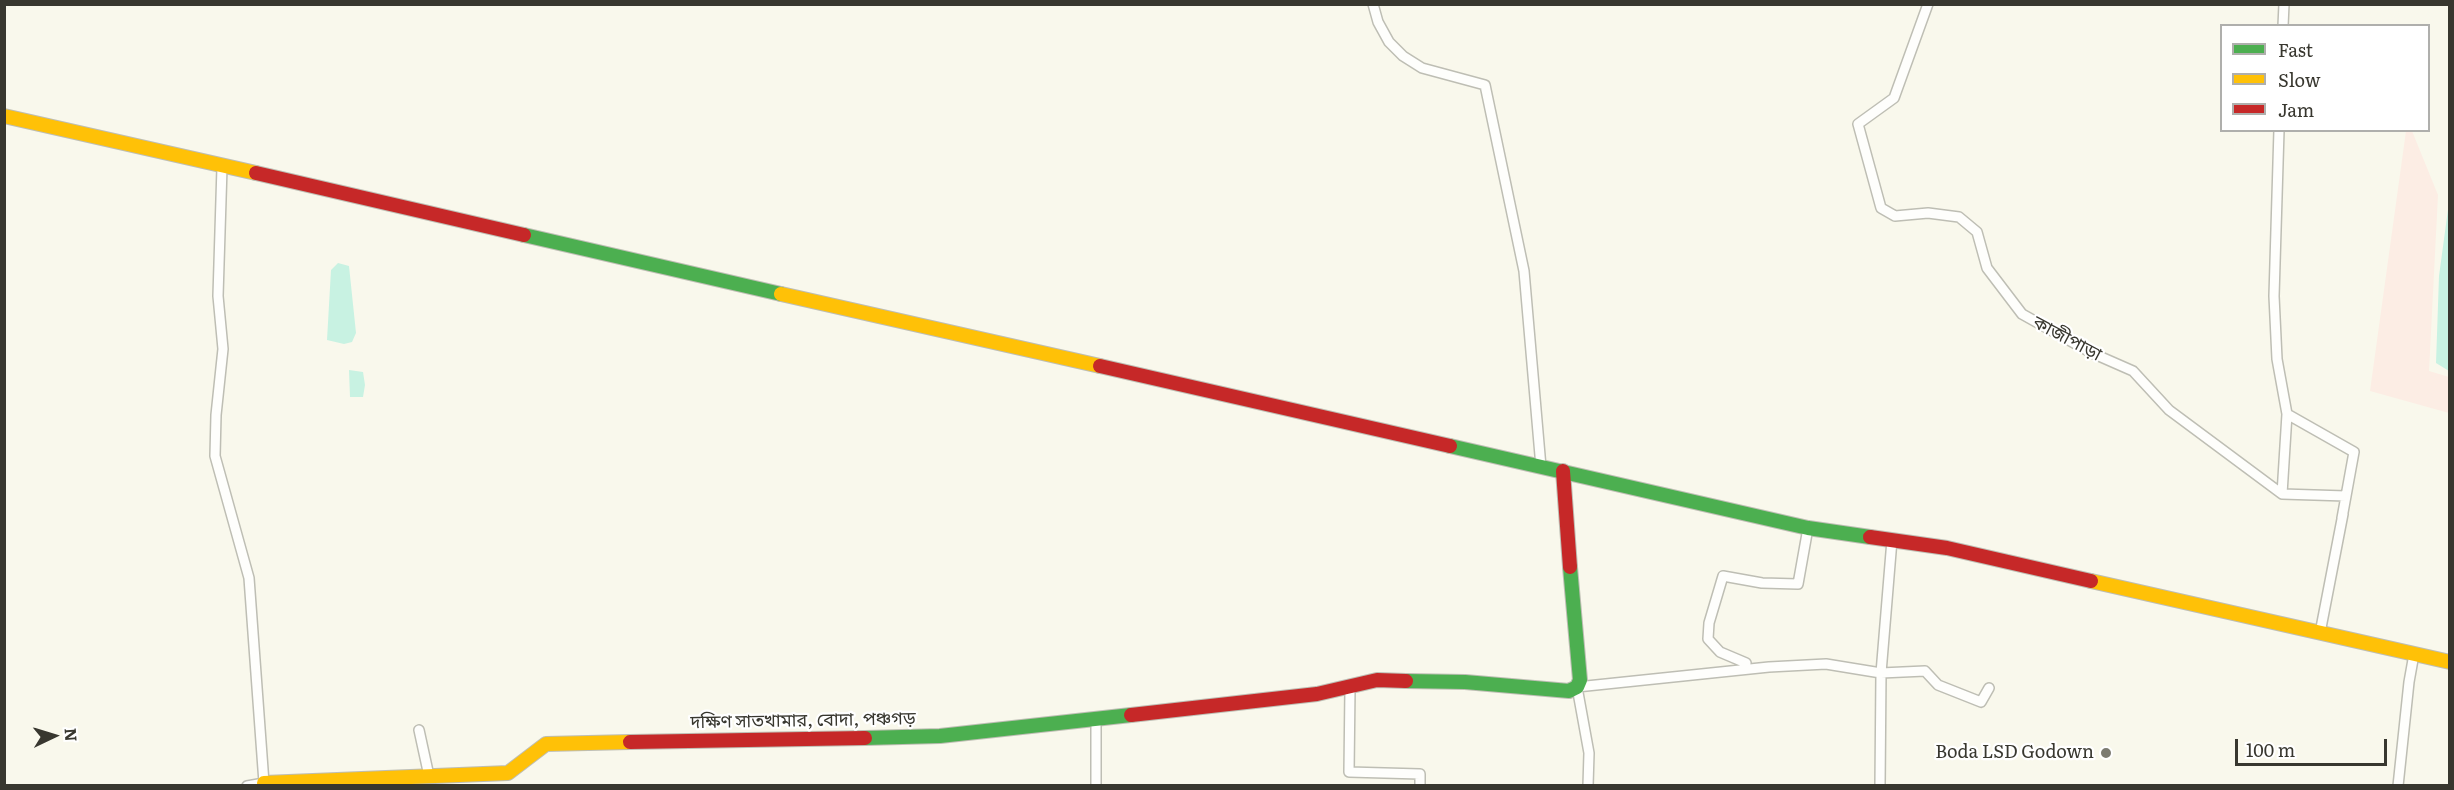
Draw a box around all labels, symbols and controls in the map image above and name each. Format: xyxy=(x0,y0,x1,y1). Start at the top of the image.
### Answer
legend xyxy=(2220,24,2430,132)
text: Fast xyxy=(2278,36,2313,63)
text: Slow xyxy=(2278,66,2320,93)
text: Jam xyxy=(2278,96,2314,123)
street label: কাজীপাড়া xyxy=(2029,312,2105,366)
north arrow xyxy=(24,706,84,766)
street label: দক্ষিণ সাতখামার, বোদা, পঞ্চগড় xyxy=(690,708,916,734)
text: N xyxy=(60,727,84,742)
scale bar xyxy=(2238,727,2390,765)
text: 100 m xyxy=(2246,736,2295,763)
place label: Boda LSD Godown xyxy=(1935,742,2094,764)
marker: Boda LSD Godown xyxy=(2099,746,2113,760)

